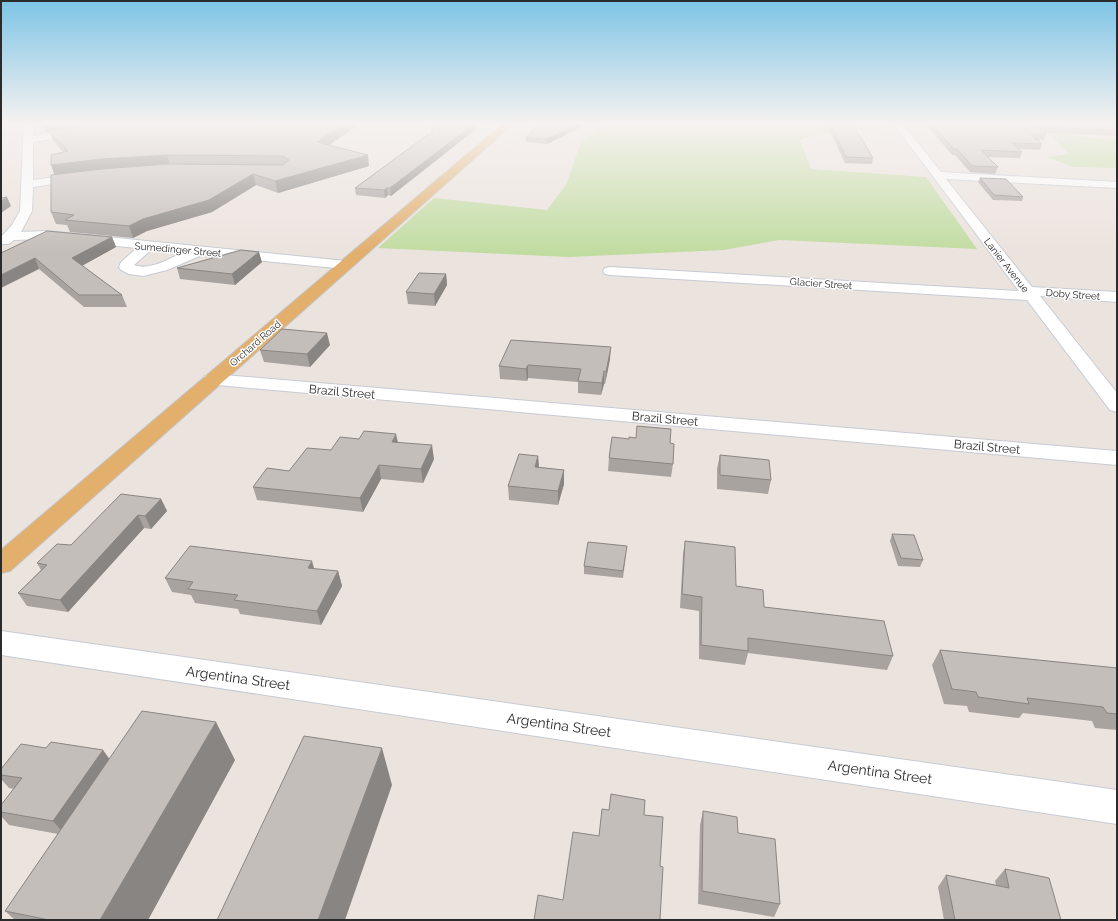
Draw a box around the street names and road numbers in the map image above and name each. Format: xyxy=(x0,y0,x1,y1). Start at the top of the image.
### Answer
street label: Lanier Avenue xyxy=(982,236,1031,295)
street label: Sumedinger Street xyxy=(134,240,222,259)
street label: Glacier Street xyxy=(789,276,853,291)
street label: Doby Street xyxy=(1045,287,1101,302)
street label: Orchard Road xyxy=(228,318,283,368)
street label: Brazil Street xyxy=(308,382,376,402)
street label: Brazil Street xyxy=(631,409,699,429)
street label: Brazil Street xyxy=(953,437,1021,457)
street label: Argentina Street xyxy=(185,663,291,693)
street label: Argentina Street xyxy=(506,710,612,740)
street label: Argentina Street xyxy=(827,757,933,787)

